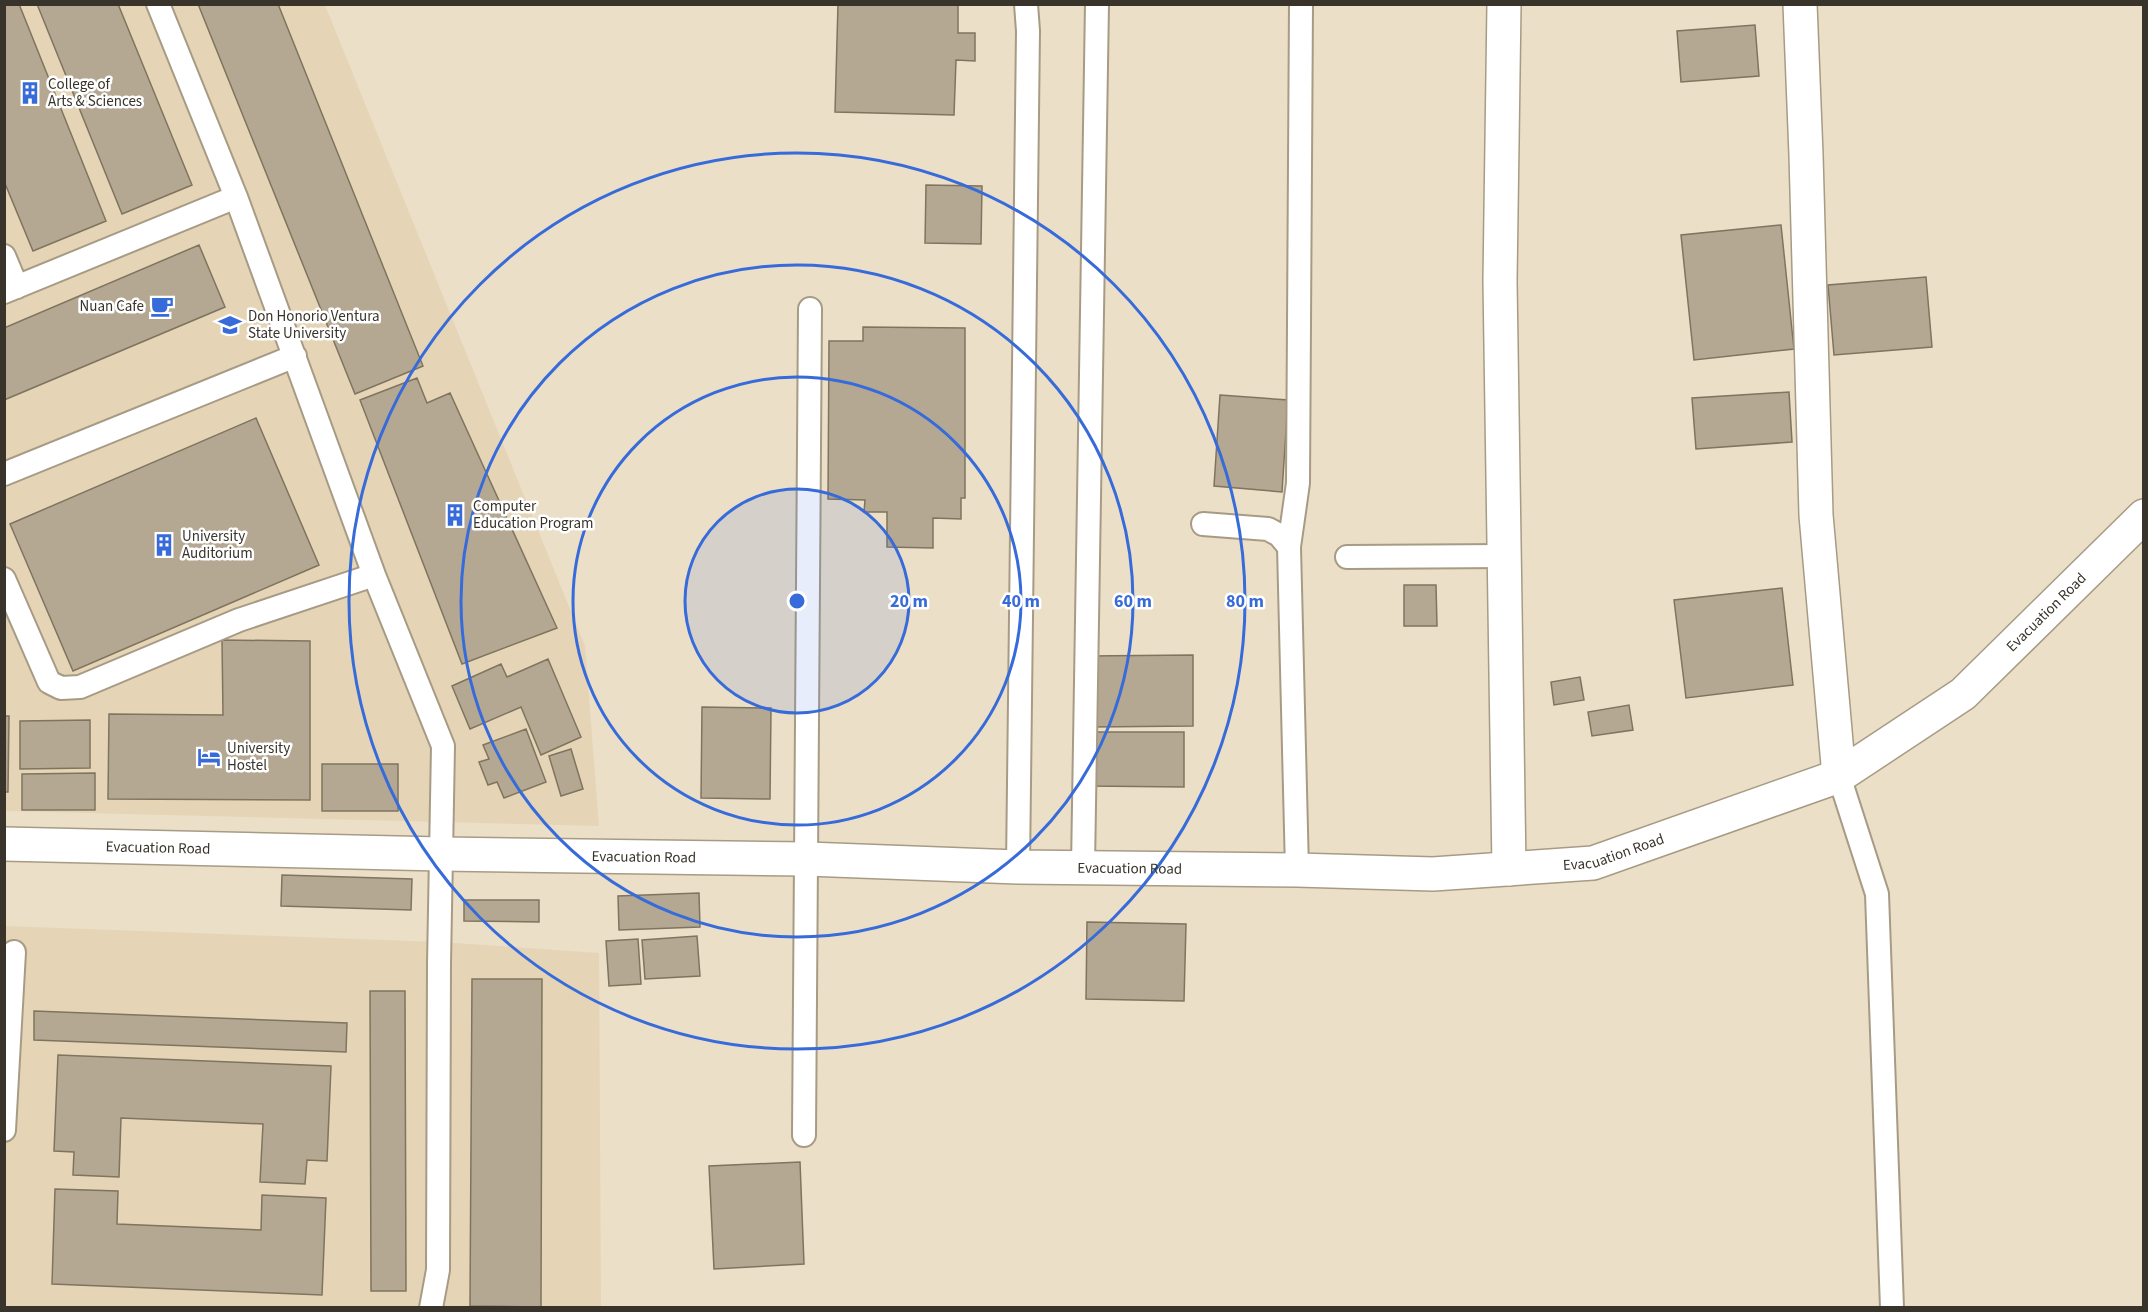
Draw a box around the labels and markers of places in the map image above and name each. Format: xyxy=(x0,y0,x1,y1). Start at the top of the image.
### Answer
place label: College of Arts & Sciences xyxy=(48,74,142,112)
building icon: College of Arts & Sciences xyxy=(17,80,43,106)
cafe icon: Nuan Cafe xyxy=(149,293,175,319)
place label: Nuan Cafe xyxy=(80,296,144,317)
place label: Don Honorio Ventura State University xyxy=(248,306,380,344)
school or university icon: Don Honorio Ventura State University xyxy=(217,312,243,338)
place label: Computer Education Program xyxy=(473,496,593,534)
building icon: Computer Education Program xyxy=(442,502,468,528)
place label: University Auditorium xyxy=(182,526,253,564)
building icon: University Auditorium xyxy=(151,532,177,558)
centre of rings xyxy=(787,591,807,611)
place label: University Hostel xyxy=(227,738,290,776)
hotel icon: University Hostel xyxy=(196,744,222,770)

